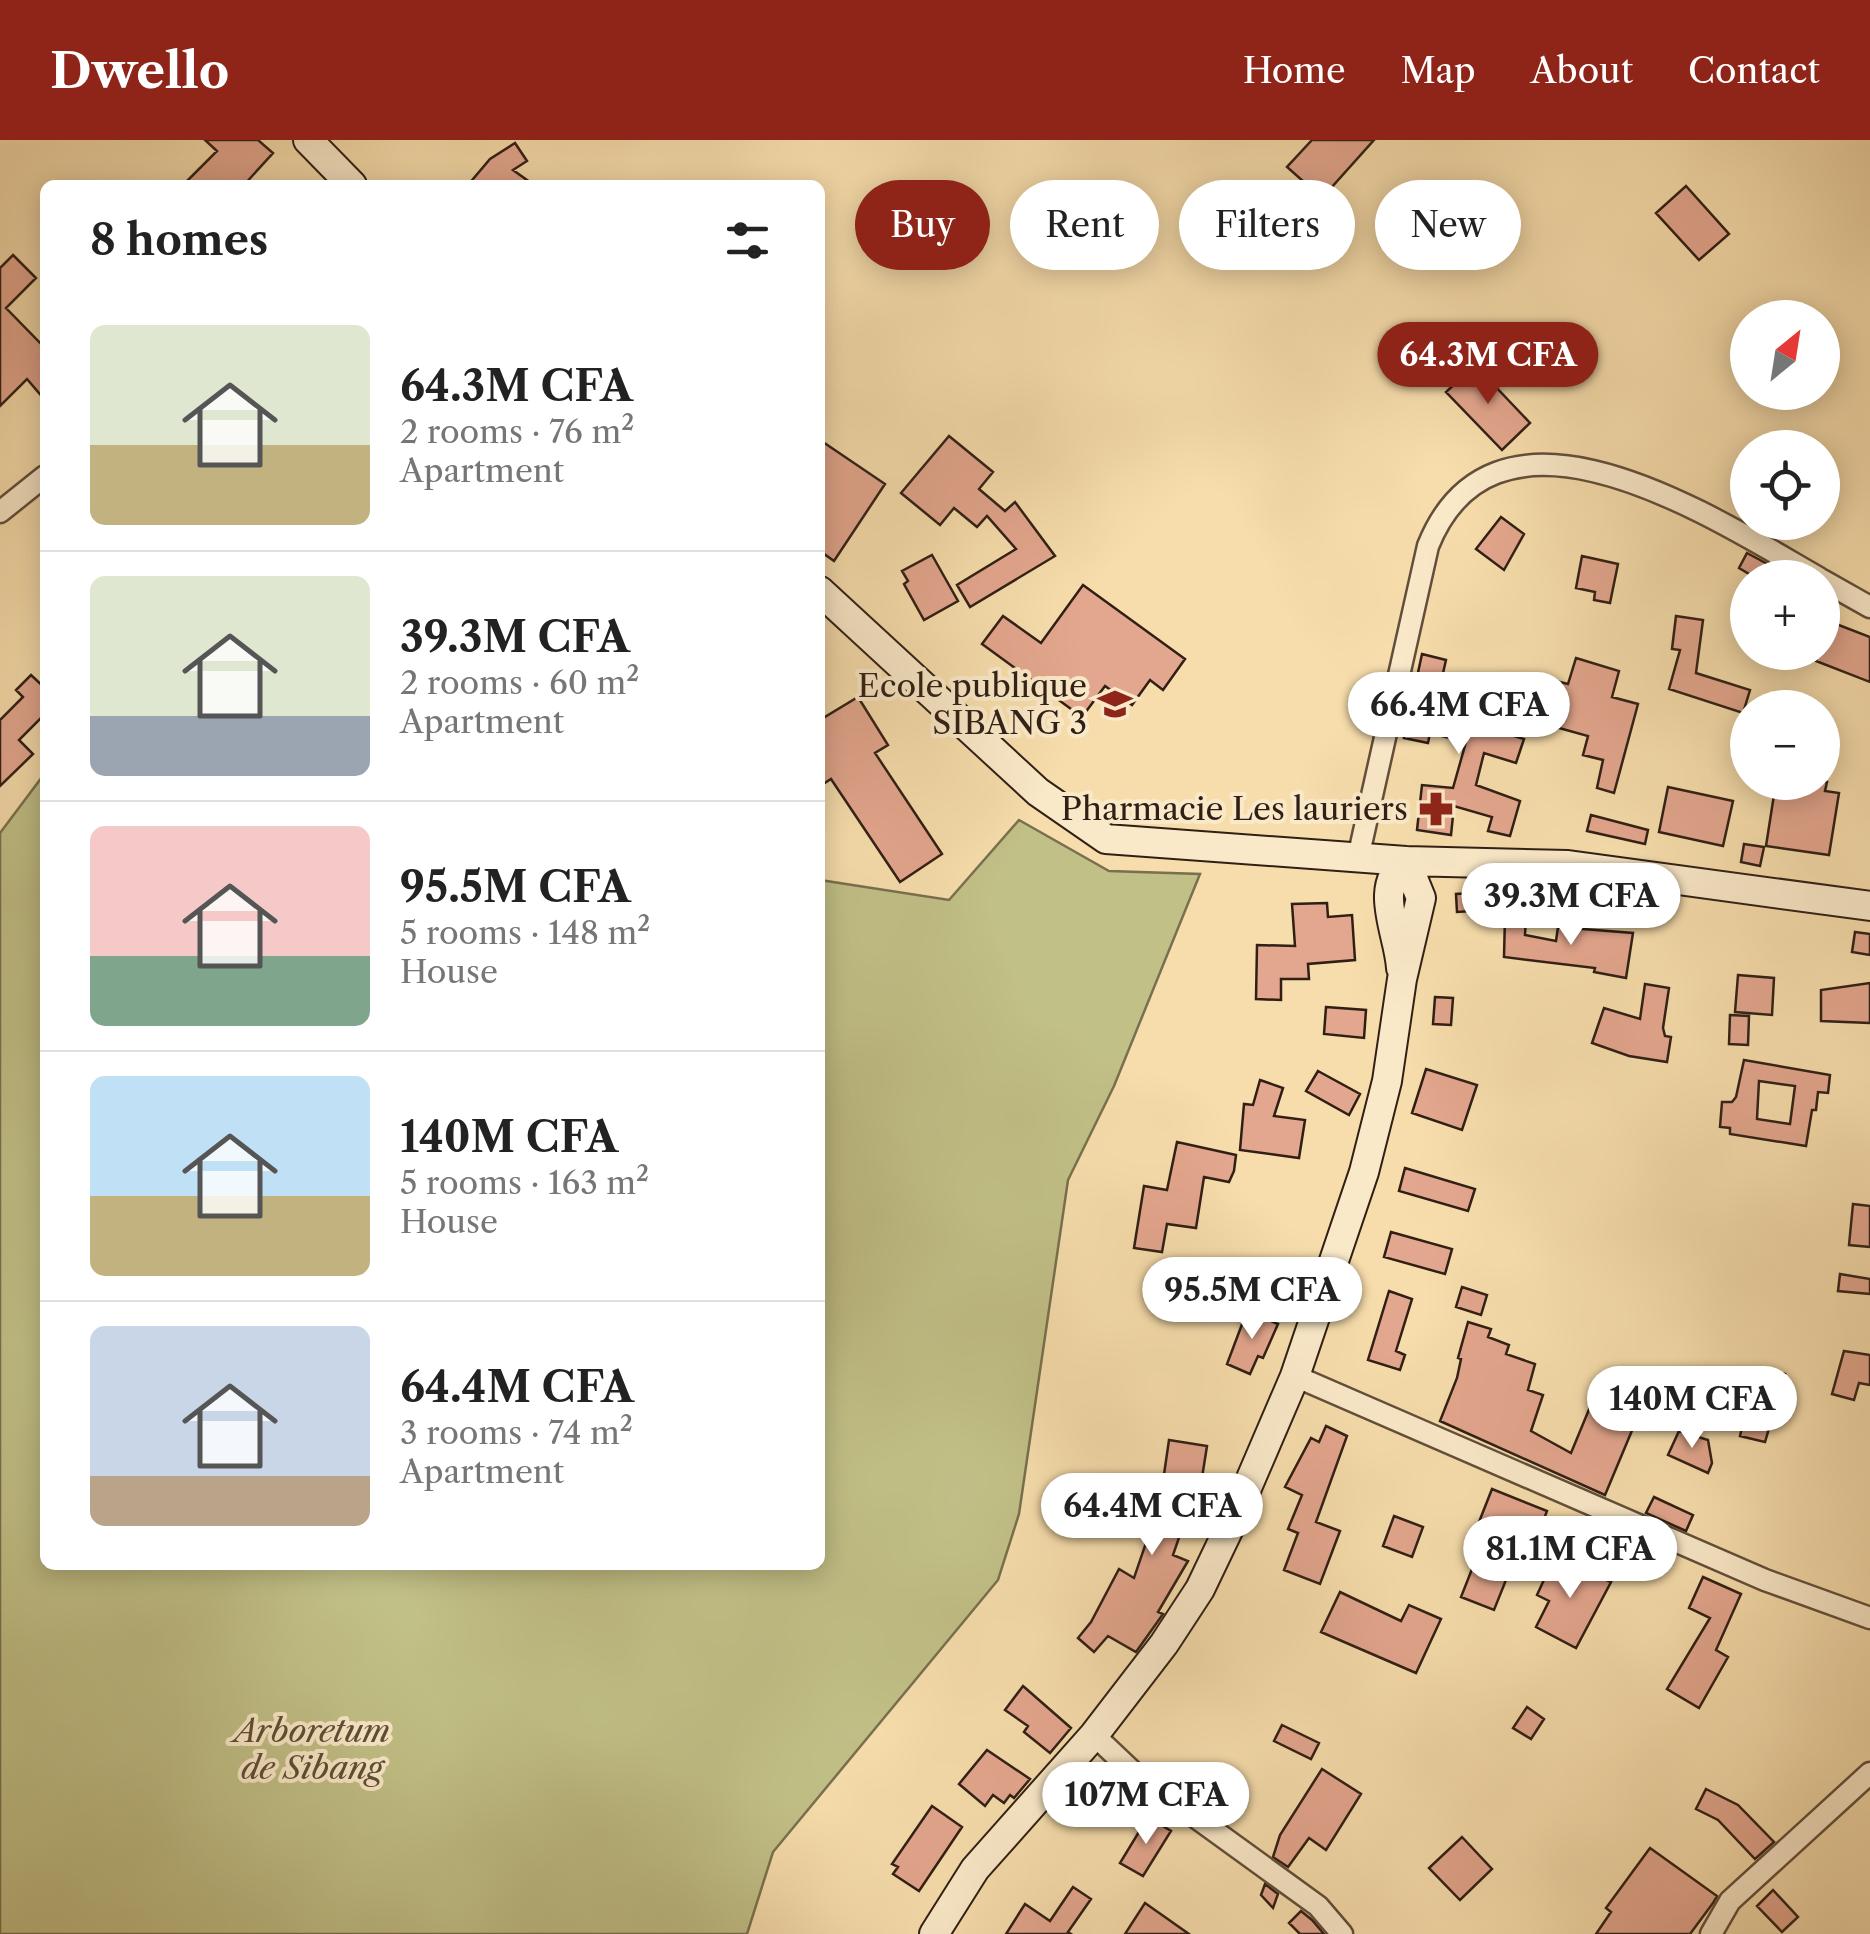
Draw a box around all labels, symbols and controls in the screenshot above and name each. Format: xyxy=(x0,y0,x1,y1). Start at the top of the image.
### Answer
text: Dwello xyxy=(50,41,229,100)
text: Home xyxy=(1243,49,1345,92)
text: Map xyxy=(1400,49,1476,92)
text: About xyxy=(1531,49,1633,92)
text: Contact xyxy=(1688,49,1820,92)
chip: Buy xyxy=(855,180,990,270)
chip: Rent xyxy=(1010,180,1159,270)
chip: Filters xyxy=(1179,180,1355,270)
chip: New xyxy=(1375,180,1521,270)
icon: filters xyxy=(720,213,775,268)
text: 8 homes xyxy=(90,214,268,266)
north arrow xyxy=(1730,300,1840,410)
map controls xyxy=(1730,300,1840,800)
pin: 64.3M CFA xyxy=(1374,322,1602,407)
text: 64.3M CFA xyxy=(1399,335,1577,374)
text: 64.3M CFA xyxy=(400,360,633,412)
icon: home xyxy=(170,365,290,485)
text: 2 rooms · 76 m² xyxy=(400,412,634,451)
button: locate xyxy=(1730,430,1840,540)
text: Apartment xyxy=(400,451,564,490)
button: + xyxy=(1730,560,1840,670)
text: 39.3M CFA xyxy=(400,611,630,663)
icon: home xyxy=(170,616,290,736)
text: 2 rooms · 60 m² xyxy=(400,663,639,702)
place label: Ecole publique SIBANG 3 xyxy=(858,666,1087,742)
pin: 66.4M CFA xyxy=(1345,672,1573,757)
school or university icon: Ecole publique SIBANG 3 xyxy=(1096,685,1134,723)
text: 66.4M CFA xyxy=(1370,685,1548,724)
button: − xyxy=(1730,690,1840,800)
text: Apartment xyxy=(400,702,564,741)
place label: Pharmacie Les lauriers xyxy=(1061,789,1408,828)
pharmacy icon: Pharmacie Les lauriers xyxy=(1417,790,1455,828)
text: 95.5M CFA xyxy=(400,861,630,913)
pin: 39.3M CFA xyxy=(1457,863,1685,948)
icon: home xyxy=(170,866,290,986)
text: 39.3M CFA xyxy=(1483,876,1659,915)
text: 5 rooms · 148 m² xyxy=(400,913,650,952)
text: House xyxy=(400,952,498,991)
text: 140M CFA xyxy=(400,1111,618,1163)
icon: home xyxy=(170,1116,290,1236)
text: 5 rooms · 163 m² xyxy=(400,1163,649,1202)
text: House xyxy=(400,1202,498,1241)
pin: 95.5M CFA xyxy=(1138,1257,1366,1342)
text: 95.5M CFA xyxy=(1164,1270,1340,1309)
text: 64.4M CFA xyxy=(400,1361,634,1413)
icon: home xyxy=(170,1366,290,1486)
pin: 140M CFA xyxy=(1589,1366,1795,1451)
text: 140M CFA xyxy=(1609,1379,1775,1418)
text: 3 rooms · 74 m² xyxy=(400,1413,633,1452)
text: Apartment xyxy=(400,1452,564,1491)
pin: 64.4M CFA xyxy=(1038,1473,1266,1558)
text: 64.4M CFA xyxy=(1063,1486,1241,1525)
pin: 81.1M CFA xyxy=(1456,1516,1684,1601)
text: 81.1M CFA xyxy=(1485,1529,1655,1568)
park label: Arboretum de Sibang xyxy=(229,1711,390,1787)
pin: 107M CFA xyxy=(1043,1762,1249,1847)
text: 107M CFA xyxy=(1064,1775,1228,1814)

